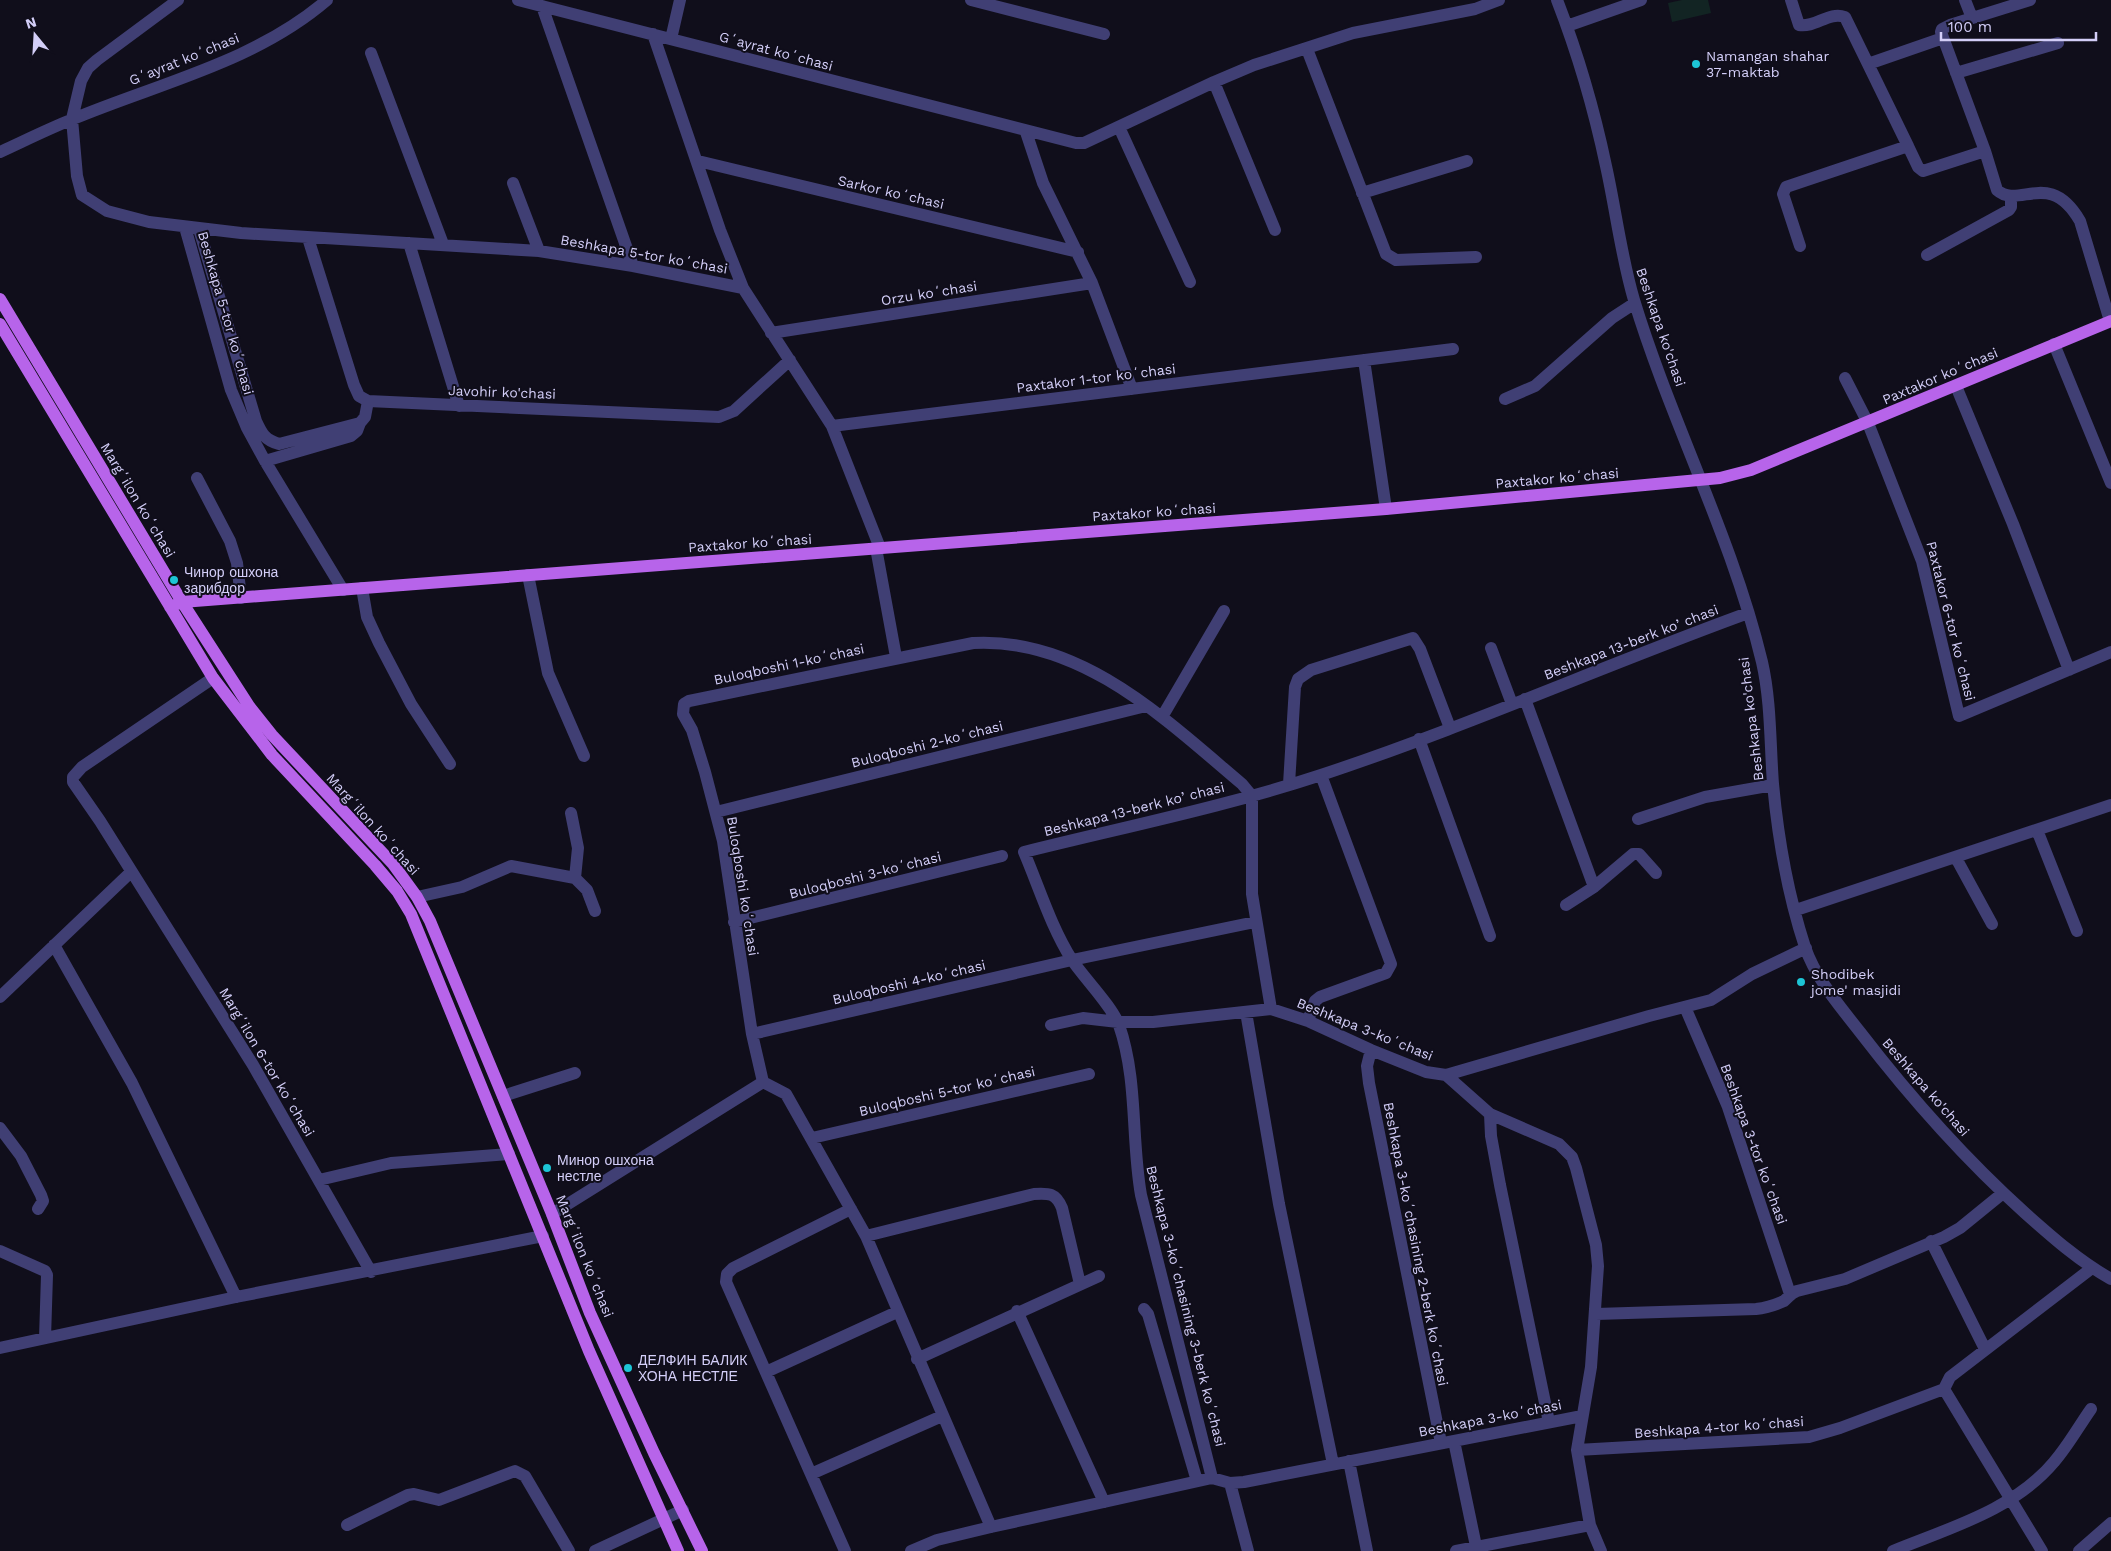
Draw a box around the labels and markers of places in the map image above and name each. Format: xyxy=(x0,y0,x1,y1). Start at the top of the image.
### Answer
place label: Namangan shahar 37-maktab xyxy=(1706,48,1829,80)
marker: Namangan shahar 37-maktab xyxy=(1690,58,1702,70)
place label: Чинор ошхона зарибдор xyxy=(184,564,279,596)
marker: Чинор ошхона зарибдор xyxy=(168,574,180,586)
place label: Shodibek jome' masjidi xyxy=(1809,966,1901,998)
marker: Shodibek jome' masjidi xyxy=(1795,976,1807,988)
place label: Минор ошхона нестле xyxy=(557,1152,654,1184)
marker: Минор ошхона нестле xyxy=(541,1162,553,1174)
place label: ДЕЛФИН БАЛИК ХОНА НЕСТЛЕ xyxy=(638,1352,748,1384)
marker: ДЕЛФИН БАЛИК ХОНА НЕСТЛЕ xyxy=(622,1362,634,1374)

